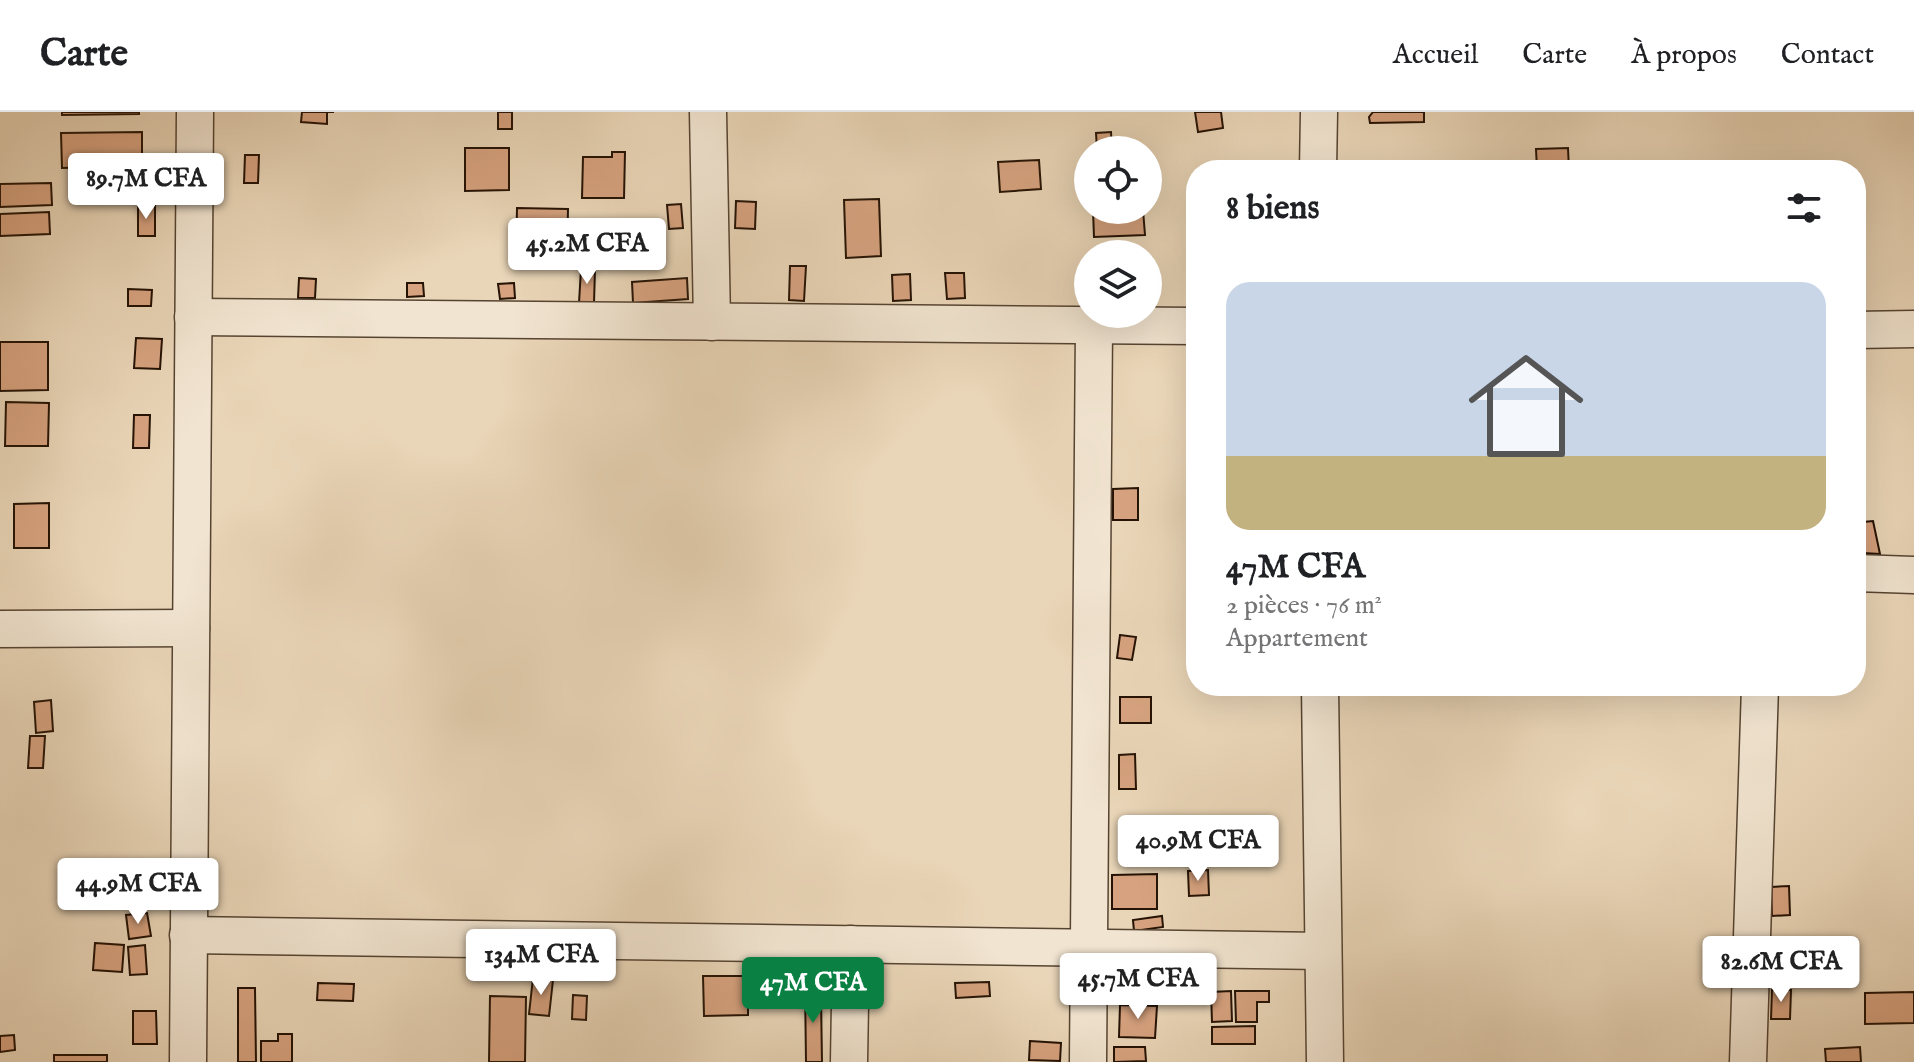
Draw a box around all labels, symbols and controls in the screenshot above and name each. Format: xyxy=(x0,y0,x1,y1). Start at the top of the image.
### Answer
text: Carte xyxy=(40,31,128,79)
text: Accueil xyxy=(1393,38,1478,73)
text: Carte xyxy=(1522,38,1587,73)
text: À propos xyxy=(1631,38,1737,73)
text: Contact xyxy=(1781,38,1874,73)
map controls xyxy=(1074,136,1162,328)
button: locate xyxy=(1074,136,1162,224)
pin: 89.7M CFA xyxy=(54,153,238,221)
text: 89.7M CFA xyxy=(86,162,206,195)
icon: filters xyxy=(1782,186,1826,230)
text: 8 biens xyxy=(1226,187,1319,230)
pin: 45.2M CFA xyxy=(495,218,679,286)
text: 45.2M CFA xyxy=(526,227,648,260)
button: layers xyxy=(1074,240,1162,328)
icon: home xyxy=(1454,334,1598,478)
text: 47M CFA xyxy=(1226,546,1365,589)
text: 2 pièces · 76 m² xyxy=(1226,589,1382,622)
text: Appartement xyxy=(1226,622,1368,655)
pin: 40.9M CFA xyxy=(1106,815,1290,883)
text: 40.9M CFA xyxy=(1136,824,1260,857)
pin: 44.9M CFA xyxy=(46,858,230,926)
text: 44.9M CFA xyxy=(75,867,201,900)
pin: 134M CFA xyxy=(458,929,624,997)
pin: 82.6M CFA xyxy=(1689,936,1873,1004)
text: 134M CFA xyxy=(484,938,598,971)
text: 82.6M CFA xyxy=(1720,945,1842,978)
pin: 45.7M CFA xyxy=(1046,953,1230,1021)
pin: 47M CFA xyxy=(739,957,887,1025)
text: 45.7M CFA xyxy=(1078,962,1198,995)
text: 47M CFA xyxy=(760,966,866,999)

